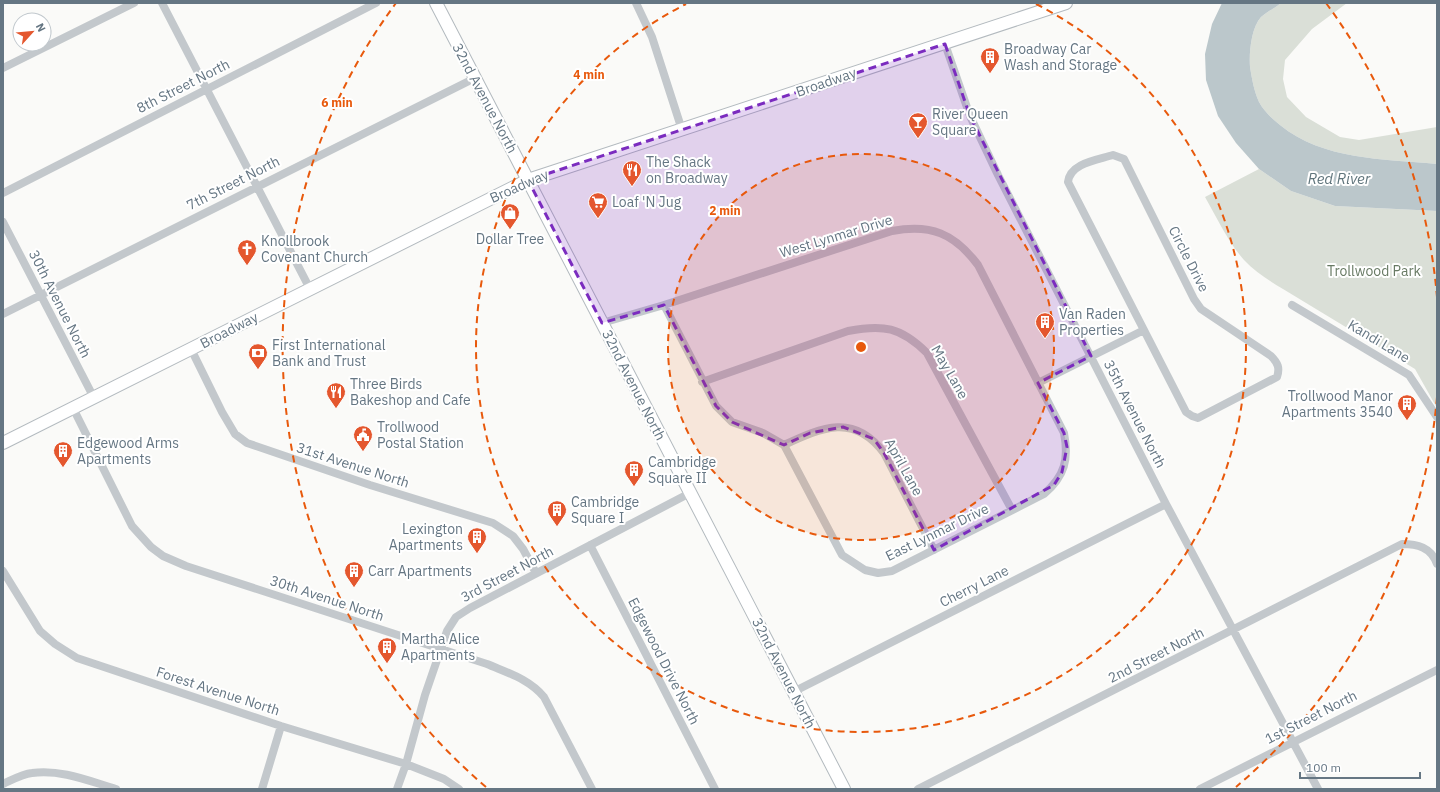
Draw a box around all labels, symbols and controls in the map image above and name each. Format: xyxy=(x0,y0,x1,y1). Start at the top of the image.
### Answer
north arrow xyxy=(12,12,52,52)
text: N xyxy=(33,21,49,34)
street label: 32nd Avenue North xyxy=(448,40,522,156)
place label: Broadway Car Wash and Storage xyxy=(1004,40,1117,74)
building icon: Broadway Car Wash and Storage xyxy=(979,46,1001,74)
street label: 8th Street North xyxy=(133,55,233,117)
street label: Broadway xyxy=(793,63,859,101)
text: 4 min xyxy=(573,67,605,82)
text: 6 min xyxy=(321,95,353,110)
place label: River Queen Square xyxy=(932,105,1009,139)
bar icon: River Queen Square xyxy=(907,111,929,139)
street label: 7th Street North xyxy=(183,152,283,214)
place label: The Shack on Broadway xyxy=(646,153,728,187)
restaurant icon: The Shack on Broadway xyxy=(621,159,643,187)
street label: Broadway xyxy=(487,165,551,207)
water label: Red River xyxy=(1308,169,1371,188)
supermarket icon: Loaf 'N Jug xyxy=(587,191,609,219)
place label: Loaf 'N Jug xyxy=(612,193,682,211)
shop icon: Dollar Tree xyxy=(499,202,521,230)
text: 2 min xyxy=(709,203,741,218)
street label: West Lynmar Drive xyxy=(777,210,895,262)
street label: Circle Drive xyxy=(1165,223,1213,295)
place label: Dollar Tree xyxy=(476,230,545,248)
place label: Knollbrook Covenant Church xyxy=(261,232,368,266)
church icon: Knollbrook Covenant Church xyxy=(236,238,258,266)
street label: 30th Avenue North xyxy=(25,247,95,361)
park label: Trollwood Park xyxy=(1327,262,1422,280)
place label: Van Raden Properties xyxy=(1059,305,1126,339)
street label: Broadway xyxy=(197,308,261,352)
building icon: Van Raden Properties xyxy=(1034,311,1056,339)
street label: Kandi Lane xyxy=(1345,315,1414,367)
street label: 32nd Avenue North xyxy=(598,327,670,443)
place label: First International Bank and Trust xyxy=(272,336,386,370)
centre of rings xyxy=(854,340,868,354)
bank icon: First International Bank and Trust xyxy=(247,342,269,370)
street label: May Lane xyxy=(927,342,973,402)
street label: 35th Avenue North xyxy=(1100,357,1170,471)
place label: Three Birds Bakeshop and Cafe xyxy=(350,375,471,409)
restaurant icon: Three Birds Bakeshop and Cafe xyxy=(325,381,347,409)
place label: Trollwood Manor Apartments 3540 xyxy=(1282,387,1393,421)
building icon: Trollwood Manor Apartments 3540 xyxy=(1396,393,1418,421)
place label: Trollwood Postal Station xyxy=(377,418,464,452)
public building icon: Trollwood Postal Station xyxy=(352,424,374,452)
place label: Edgewood Arms Apartments xyxy=(77,434,179,468)
street label: April Lane xyxy=(881,435,927,499)
street label: 31st Avenue North xyxy=(294,438,412,492)
building icon: Edgewood Arms Apartments xyxy=(52,440,74,468)
place label: Cambridge Square II xyxy=(648,453,717,487)
building icon: Cambridge Square II xyxy=(623,459,645,487)
place label: Cambridge Square I xyxy=(571,493,640,527)
building icon: Cambridge Square I xyxy=(546,499,568,527)
street label: East Lynmar Drive xyxy=(882,499,992,565)
place label: Lexington Apartments xyxy=(389,520,463,554)
building icon: Lexington Apartments xyxy=(466,526,488,554)
street label: 3rd Street North xyxy=(458,542,556,606)
building icon: Carr Apartments xyxy=(343,560,365,588)
street label: Cherry Lane xyxy=(936,561,1012,611)
place label: Carr Apartments xyxy=(368,562,472,580)
street label: 30th Avenue North xyxy=(268,571,386,625)
street label: Edgewood Drive North xyxy=(624,594,704,728)
street label: 32nd Avenue North xyxy=(748,615,820,731)
street label: 2nd Street North xyxy=(1105,623,1207,687)
place label: Martha Alice Apartments xyxy=(401,630,480,664)
building icon: Martha Alice Apartments xyxy=(376,636,398,664)
street label: Forest Avenue North xyxy=(154,663,282,719)
street label: 1st Street North xyxy=(1262,686,1360,748)
scale bar xyxy=(1300,754,1420,780)
text: 100 m xyxy=(1306,760,1341,775)

